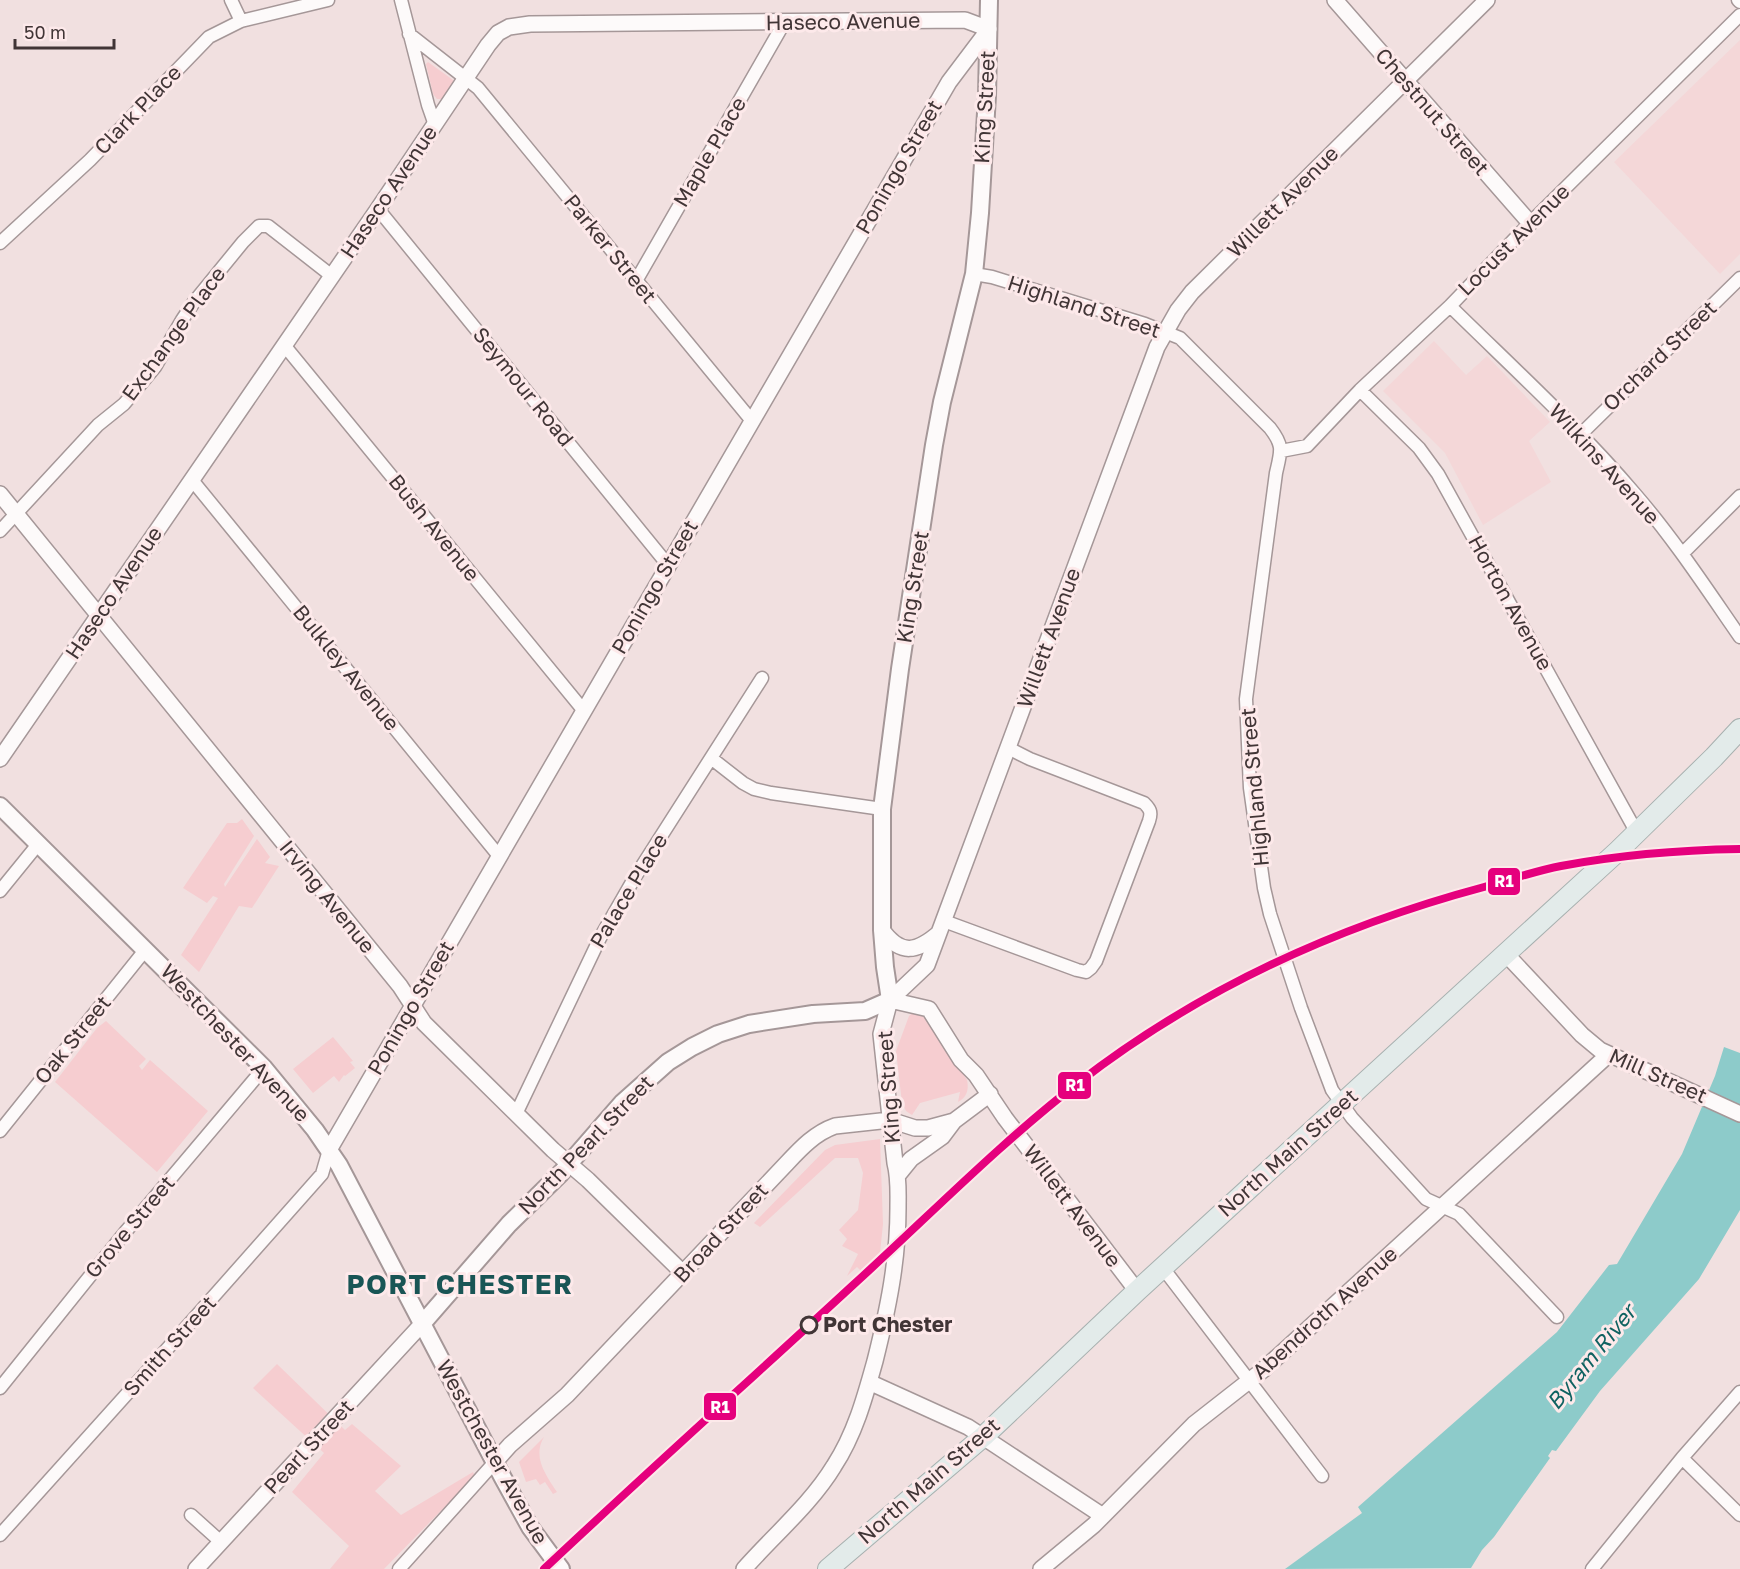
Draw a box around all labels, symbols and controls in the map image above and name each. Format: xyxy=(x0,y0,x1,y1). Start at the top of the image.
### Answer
street label: Haseco Avenue xyxy=(765,7,920,35)
scale bar xyxy=(15,12,114,50)
text: 50 m xyxy=(24,21,66,43)
street label: Chestnut Street xyxy=(1370,42,1495,180)
street label: King Street xyxy=(968,50,1000,164)
street label: Clark Place xyxy=(88,59,186,159)
street label: Maple Place xyxy=(667,92,751,211)
street label: Poningo Street xyxy=(849,95,947,238)
street label: Haseco Avenue xyxy=(334,120,442,263)
street label: Willett Avenue xyxy=(1221,140,1344,263)
street label: Locust Avenue xyxy=(1452,178,1575,301)
street label: Parker Street xyxy=(559,189,663,308)
street label: Exchange Place xyxy=(116,261,231,406)
street label: Highland Street xyxy=(1005,269,1164,343)
street label: Orchard Street xyxy=(1597,295,1722,416)
street label: Seymour Road xyxy=(468,322,580,451)
street label: Wilkins Avenue xyxy=(1544,398,1666,529)
street label: Bush Avenue xyxy=(384,469,486,586)
street label: Poningo Street xyxy=(605,515,703,658)
street label: Haseco Avenue xyxy=(59,521,167,664)
street label: King Street xyxy=(890,529,934,645)
street label: Horton Avenue xyxy=(1463,530,1559,675)
street label: Willett Avenue xyxy=(1011,564,1085,711)
street label: Bulkley Avenue xyxy=(288,599,406,736)
street label: Highland Street xyxy=(1234,707,1274,868)
street label: Palace Place xyxy=(584,829,672,952)
street label: Irving Avenue xyxy=(274,835,381,958)
line badge: R1 xyxy=(1487,867,1521,896)
text: R1 xyxy=(1494,871,1514,891)
street label: Poningo Street xyxy=(361,936,459,1079)
street label: Westchester Avenue xyxy=(156,958,316,1127)
street label: Oak Street xyxy=(29,990,116,1089)
street label: King Street xyxy=(871,1030,905,1145)
street label: Mill Street xyxy=(1605,1042,1711,1108)
street label: North Pearl Street xyxy=(512,1069,658,1219)
line badge: R1 xyxy=(1057,1071,1092,1100)
text: R1 xyxy=(1065,1075,1085,1095)
street label: North Main Street xyxy=(1212,1082,1363,1222)
street label: Willett Avenue xyxy=(1018,1139,1127,1272)
street label: Grove Street xyxy=(79,1170,180,1283)
street label: Broad Street xyxy=(668,1177,773,1288)
street label: Abendroth Avenue xyxy=(1246,1240,1402,1384)
district label: PORT CHESTER xyxy=(347,1268,573,1300)
street label: Smith Street xyxy=(117,1290,221,1401)
water label: Byram River xyxy=(1540,1296,1643,1414)
place label: Port Chester xyxy=(823,1311,952,1337)
marker: Port Chester xyxy=(800,1316,818,1334)
street label: Westchester Avenue xyxy=(431,1355,554,1548)
line badge: R1 xyxy=(703,1392,737,1421)
street label: Pearl Street xyxy=(258,1394,359,1499)
text: R1 xyxy=(710,1397,730,1417)
street label: North Main Street xyxy=(852,1412,1005,1549)

